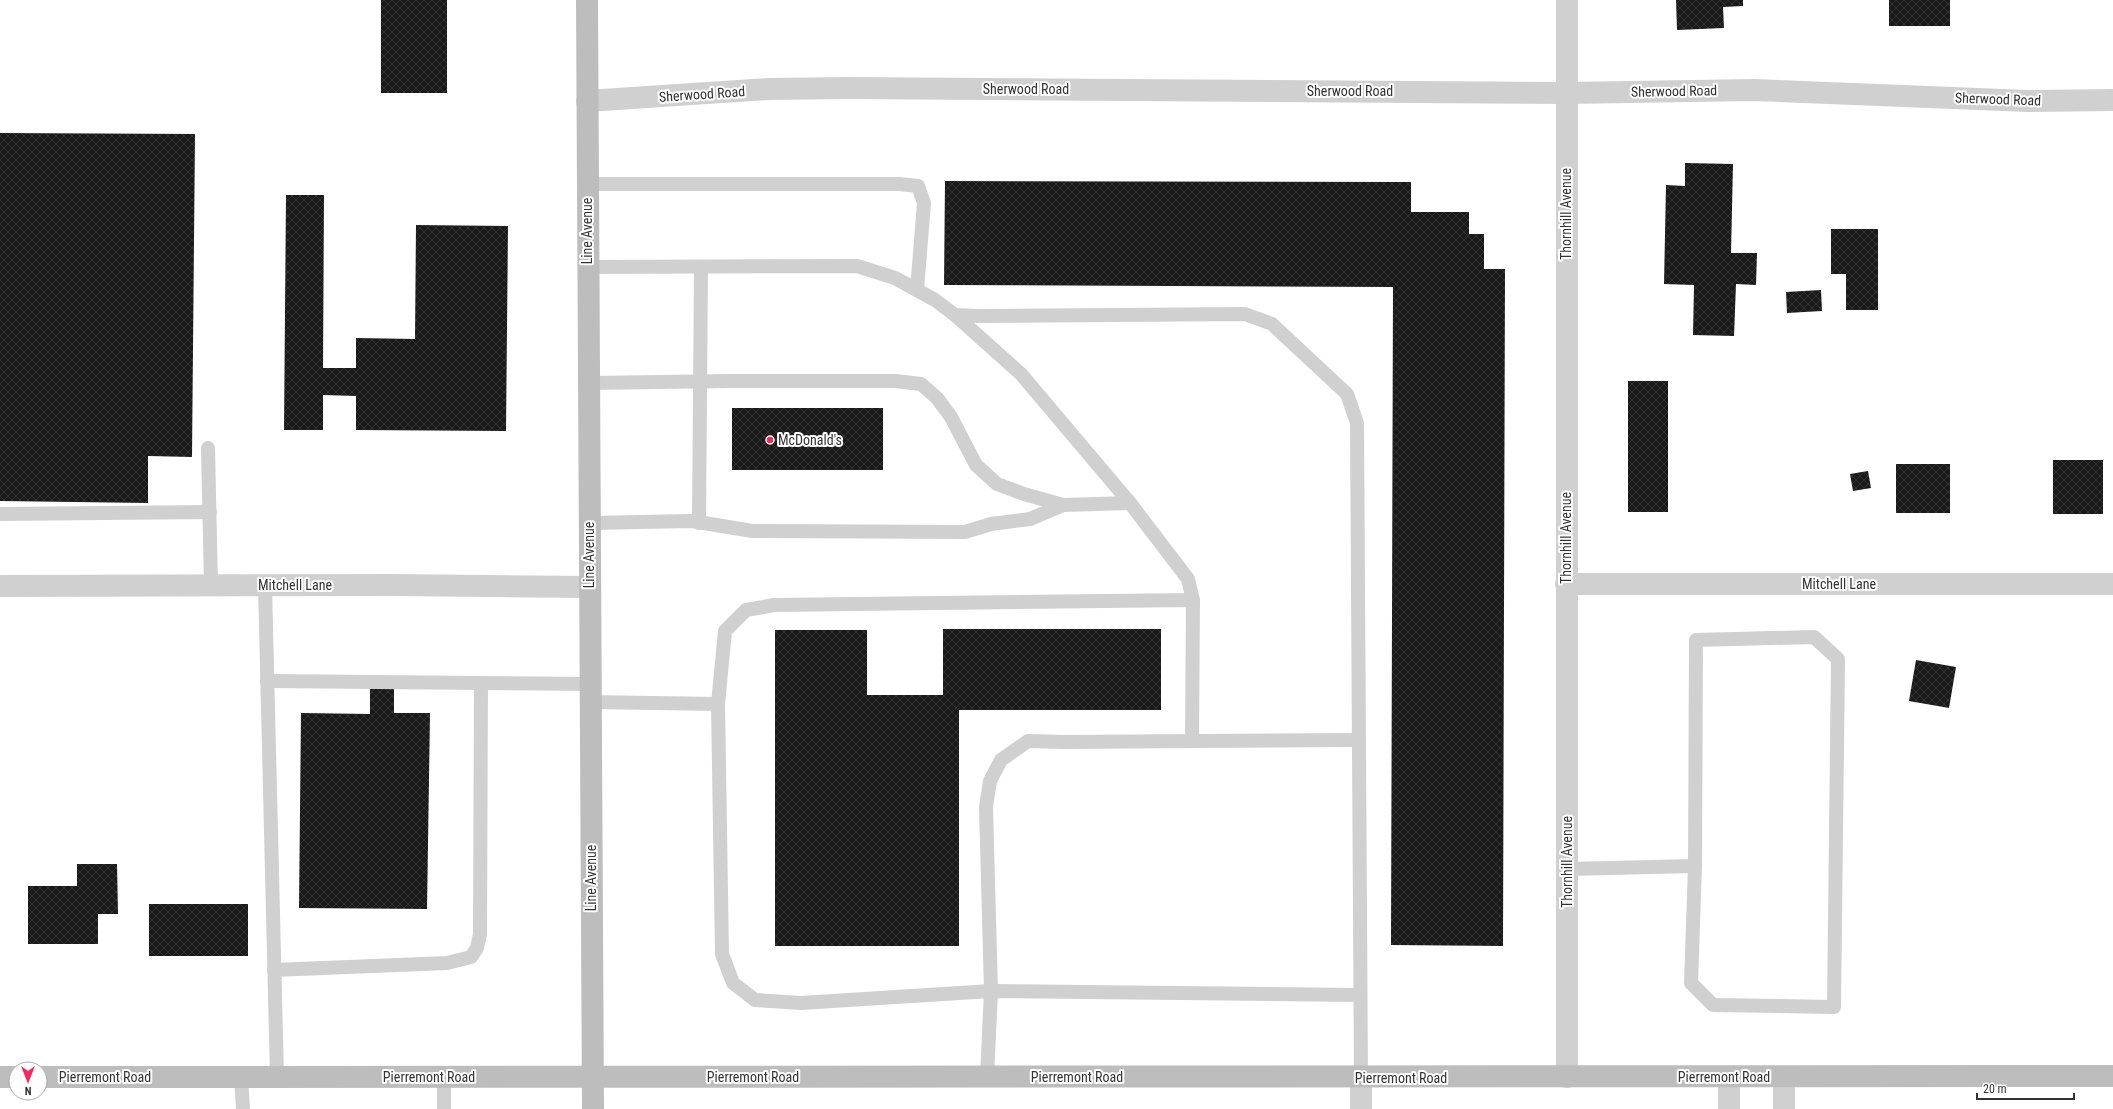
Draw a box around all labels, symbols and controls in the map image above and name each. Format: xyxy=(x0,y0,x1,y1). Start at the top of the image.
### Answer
street label: Sherwood Road xyxy=(983,81,1069,97)
street label: Sherwood Road xyxy=(1631,82,1717,100)
street label: Sherwood Road xyxy=(658,83,746,105)
street label: Sherwood Road xyxy=(1307,83,1393,99)
street label: Sherwood Road xyxy=(1955,89,2041,109)
street label: Thornhill Avenue xyxy=(1558,168,1574,260)
street label: Line Avenue xyxy=(579,197,595,264)
place label: McDonald's xyxy=(778,432,842,448)
marker: McDonald's xyxy=(765,435,775,445)
street label: Thornhill Avenue xyxy=(1558,492,1574,584)
street label: Line Avenue xyxy=(581,521,597,588)
street label: Mitchell Lane xyxy=(1802,576,1876,592)
street label: Mitchell Lane xyxy=(258,577,332,593)
street label: Thornhill Avenue xyxy=(1559,816,1575,908)
street label: Line Avenue xyxy=(583,844,599,911)
north arrow xyxy=(8,1061,48,1101)
street label: Pierremont Road xyxy=(59,1069,151,1085)
street label: Pierremont Road xyxy=(383,1069,475,1085)
street label: Pierremont Road xyxy=(707,1069,799,1085)
street label: Pierremont Road xyxy=(1031,1069,1123,1085)
street label: Pierremont Road xyxy=(1678,1069,1770,1085)
street label: Pierremont Road xyxy=(1355,1070,1447,1086)
scale bar xyxy=(1977,1075,2074,1101)
text: 20 m xyxy=(1983,1082,2007,1096)
text: N xyxy=(24,1084,31,1097)

